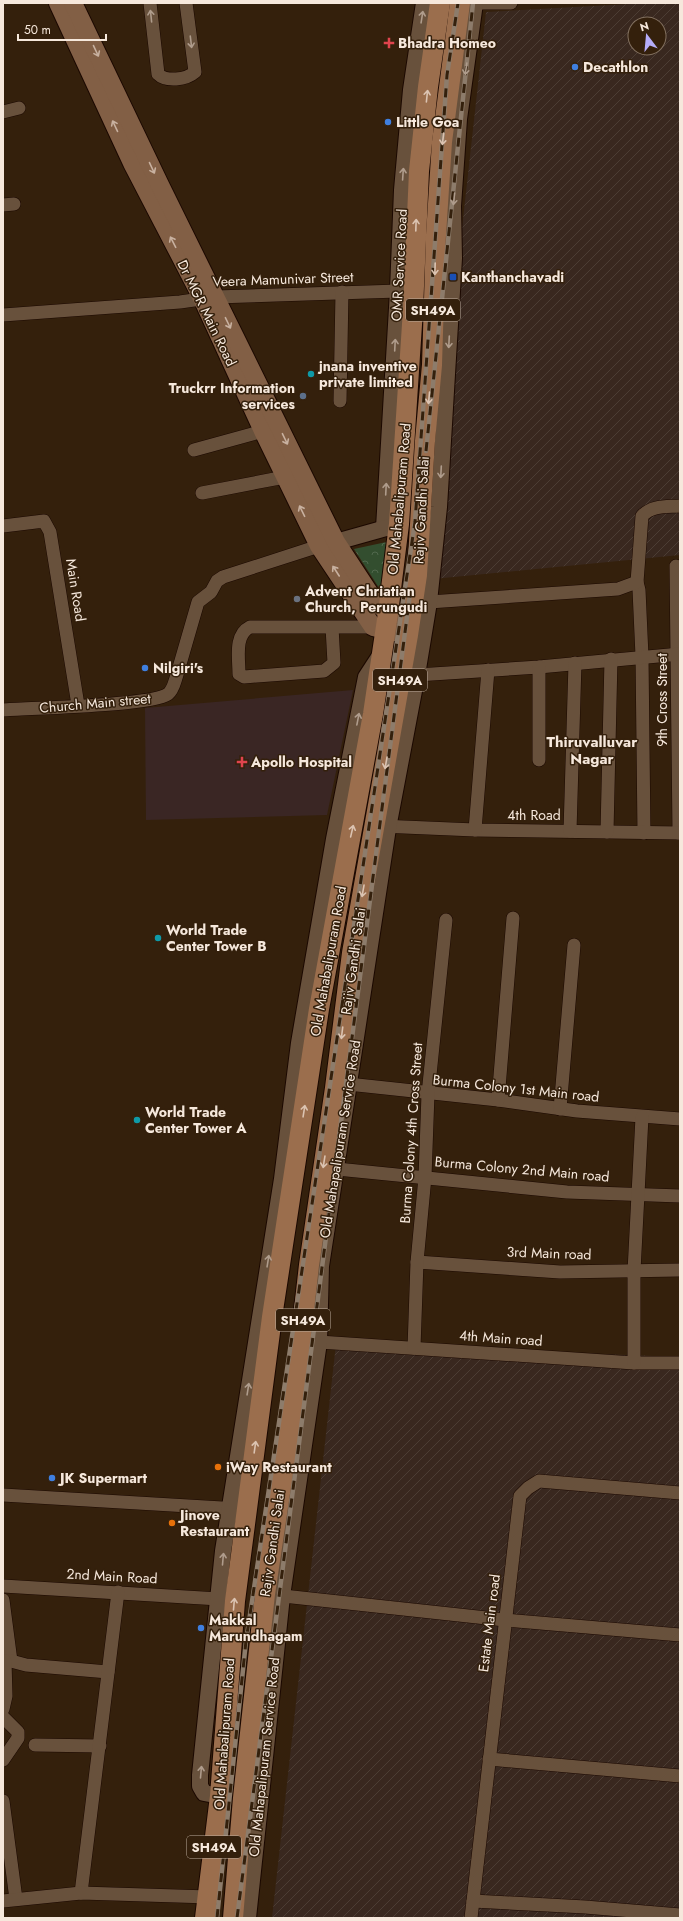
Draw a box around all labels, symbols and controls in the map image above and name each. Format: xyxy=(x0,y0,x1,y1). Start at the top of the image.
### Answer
one-way arrow xyxy=(148,10,155,23)
one-way arrow xyxy=(418,11,426,24)
scale bar xyxy=(18,16,106,42)
north arrow xyxy=(627,16,667,56)
text: N xyxy=(638,17,651,35)
text: 50 m xyxy=(24,21,51,39)
place label: Bhadra Homeo xyxy=(398,33,496,53)
one-way arrow xyxy=(187,35,195,48)
marker: Bhadra Homeo xyxy=(383,37,395,49)
one-way arrow xyxy=(93,45,100,57)
place label: Decathlon xyxy=(583,57,648,77)
one-way arrow xyxy=(462,62,470,75)
marker: Decathlon xyxy=(570,62,580,72)
one-way arrow xyxy=(423,90,431,103)
place label: Little Goa xyxy=(396,112,459,132)
marker: Little Goa xyxy=(383,117,393,127)
one-way arrow xyxy=(111,120,118,132)
one-way arrow xyxy=(439,132,446,145)
one-way arrow xyxy=(149,162,156,174)
one-way arrow xyxy=(400,168,407,181)
one-way arrow xyxy=(450,192,458,205)
street label: OMR Service Road xyxy=(386,208,412,322)
one-way arrow xyxy=(413,219,420,232)
one-way arrow xyxy=(169,236,176,248)
street label: Dr MGR Main Road xyxy=(173,256,241,370)
one-way arrow xyxy=(431,262,438,275)
street label: Veera Mamunivar Street xyxy=(212,267,354,291)
place label: Kanthanchavadi xyxy=(461,267,564,287)
marker: Kanthanchavadi xyxy=(448,272,458,282)
road number: SH49A xyxy=(406,299,460,321)
one-way arrow xyxy=(225,316,232,328)
one-way arrow xyxy=(445,335,452,348)
one-way arrow xyxy=(391,339,398,352)
place label: jnana inventive private limited xyxy=(317,356,417,392)
marker: jnana inventive private limited xyxy=(306,369,316,379)
place label: Truckrr Information services xyxy=(169,378,296,414)
marker: Truckrr Information services xyxy=(298,391,308,401)
one-way arrow xyxy=(425,391,432,404)
street label: Old Mahabalipuram Road xyxy=(382,422,416,576)
one-way arrow xyxy=(282,433,289,445)
street label: Rajiv Gandhi Salai xyxy=(408,455,434,565)
one-way arrow xyxy=(438,465,445,478)
one-way arrow xyxy=(383,483,390,496)
one-way arrow xyxy=(298,505,305,517)
street label: Main Road xyxy=(61,557,91,623)
one-way arrow xyxy=(332,566,340,577)
place label: Advent Chriatian Church, Perungudi xyxy=(304,581,427,617)
marker: Advent Chriatian Church, Perungudi xyxy=(292,594,302,604)
street label: 9th Cross Street xyxy=(652,653,672,747)
place label: Nilgiri's xyxy=(153,658,204,678)
marker: Nilgiri's xyxy=(140,663,150,673)
road number: SH49A xyxy=(373,669,427,691)
street label: Church Main street xyxy=(38,688,152,718)
one-way arrow xyxy=(355,712,363,725)
district label: Thiruvalluvar Nagar xyxy=(547,731,638,770)
place label: Apollo Hospital xyxy=(250,752,352,772)
marker: Apollo Hospital xyxy=(236,756,248,768)
one-way arrow xyxy=(382,756,390,769)
street label: 4th Road xyxy=(507,805,561,825)
one-way arrow xyxy=(348,825,356,838)
street label: Old Mahabalipuram Road xyxy=(305,884,351,1038)
one-way arrow xyxy=(359,884,367,897)
street label: Rajiv Gandhi Salai xyxy=(336,906,370,1016)
place label: World Trade Center Tower B xyxy=(166,920,267,956)
marker: World Trade Center Tower B xyxy=(153,933,163,943)
one-way arrow xyxy=(338,1026,346,1039)
street label: Old Mahapalipuram Service Road xyxy=(314,1038,366,1240)
street label: Burma Colony 4th Cross Street xyxy=(395,1041,427,1224)
street label: Burma Colony 1st Main road xyxy=(432,1069,600,1107)
place label: World Trade Center Tower A xyxy=(145,1102,247,1138)
one-way arrow xyxy=(300,1105,308,1118)
marker: World Trade Center Tower A xyxy=(132,1115,142,1125)
street label: Burma Colony 2nd Main road xyxy=(434,1151,610,1187)
one-way arrow xyxy=(320,1155,328,1168)
street label: 3rd Main road xyxy=(506,1242,592,1264)
one-way arrow xyxy=(264,1255,272,1268)
road number: SH49A xyxy=(276,1309,330,1331)
street label: 4th Main road xyxy=(459,1325,543,1351)
one-way arrow xyxy=(244,1383,252,1396)
one-way arrow xyxy=(251,1441,259,1454)
place label: iWay Restaurant xyxy=(226,1457,332,1477)
marker: iWay Restaurant xyxy=(213,1462,223,1472)
place label: JK Supermart xyxy=(57,1468,148,1488)
marker: JK Supermart xyxy=(47,1473,57,1483)
street label: Rajiv Gandhi Salai xyxy=(255,1488,289,1598)
place label: Jinove Restaurant xyxy=(177,1505,250,1541)
marker: Jinove Restaurant xyxy=(167,1518,177,1528)
one-way arrow xyxy=(219,1553,226,1566)
street label: 2nd Main Road xyxy=(66,1564,158,1588)
street label: Estate Main road xyxy=(473,1573,505,1673)
one-way arrow xyxy=(231,1598,238,1611)
place label: Makkal Marundhagam xyxy=(209,1610,303,1646)
marker: Makkal Marundhagam xyxy=(196,1623,206,1633)
street label: Old Mahapalipuram Service Road xyxy=(244,1656,284,1858)
street label: Old Mahabalipuram Road xyxy=(209,1657,239,1811)
one-way arrow xyxy=(197,1766,204,1779)
road number: SH49A xyxy=(187,1836,241,1858)

